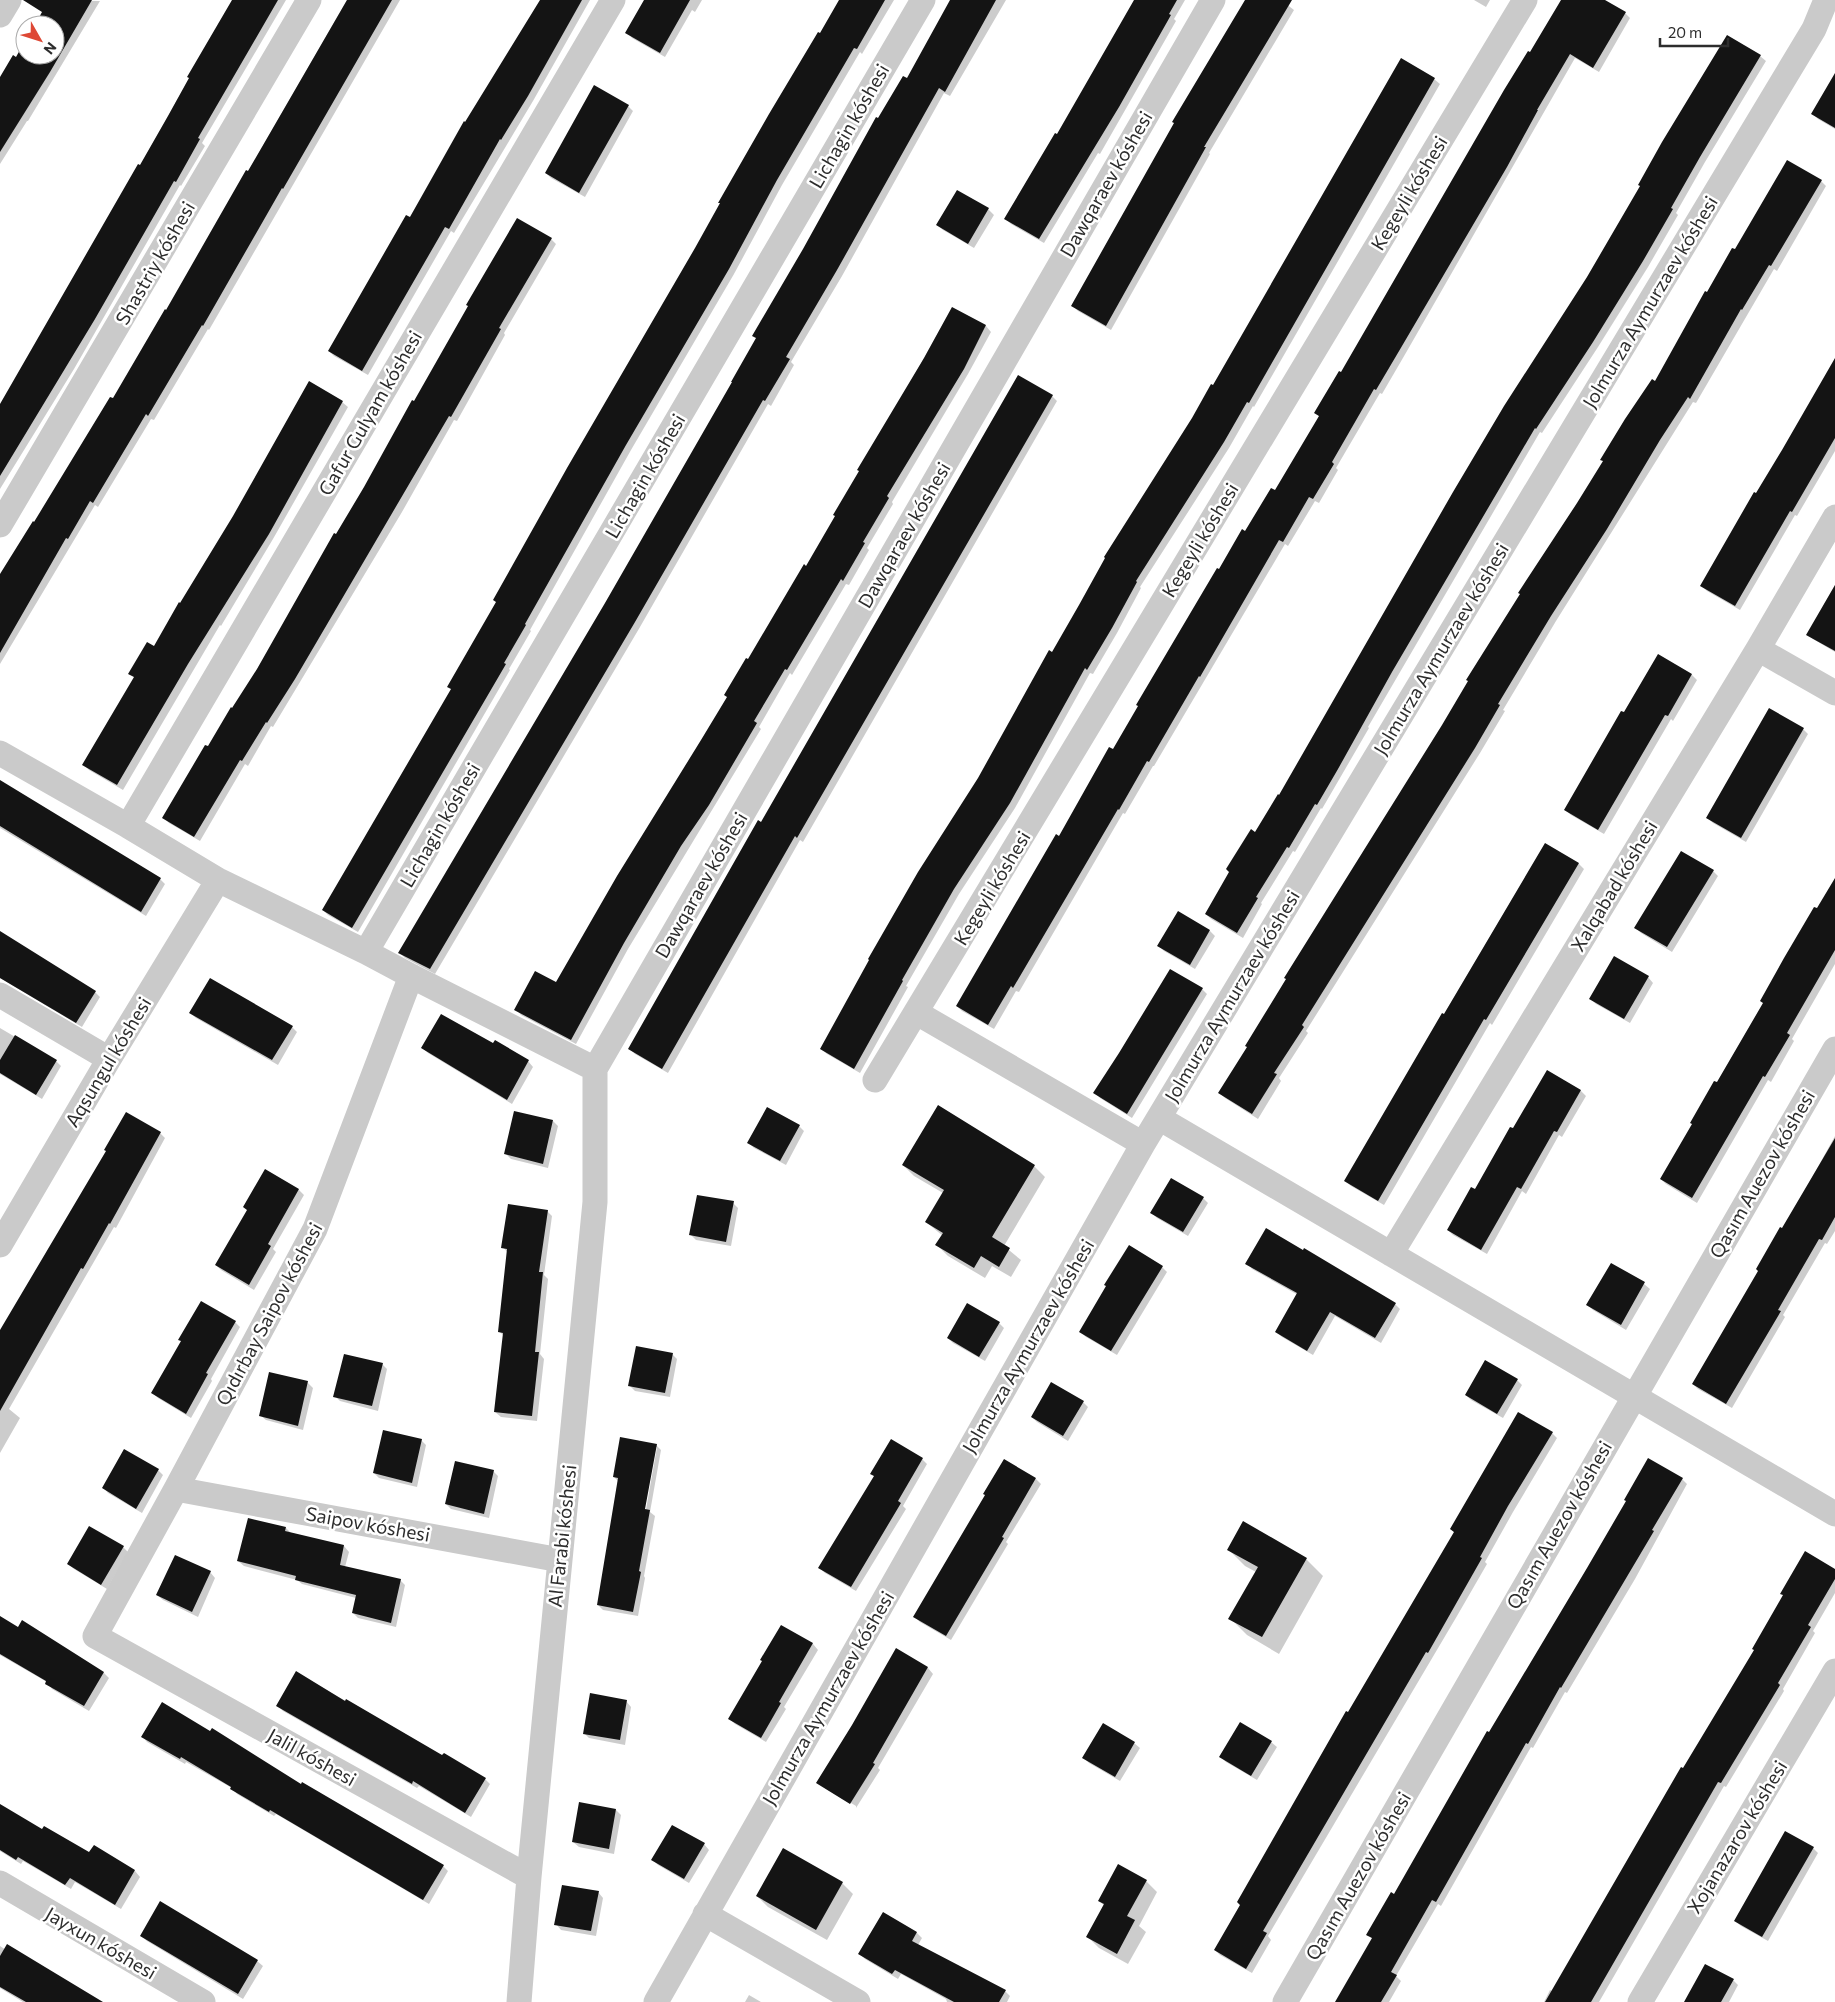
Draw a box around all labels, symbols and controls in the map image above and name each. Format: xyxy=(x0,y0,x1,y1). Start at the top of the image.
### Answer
north arrow xyxy=(15,15,65,65)
scale bar xyxy=(1660,15,1728,47)
text: 20 m xyxy=(1668,23,1702,41)
text: N xyxy=(41,39,60,58)
street label: Lichagin kóshesi xyxy=(804,59,893,192)
street label: Dawqaraev kóshesi xyxy=(1055,107,1157,261)
street label: Kegeyli kóshesi xyxy=(1365,131,1452,254)
street label: Jolmurza Aymurzaev kóshesi xyxy=(1577,192,1722,412)
street label: Shastriy kóshesi xyxy=(110,197,199,328)
street label: Gafur Gulyam kóshesi xyxy=(313,326,426,499)
street label: Lichagin kóshesi xyxy=(600,409,689,542)
street label: Dawqaraev kóshesi xyxy=(853,458,955,612)
street label: Kegeyli kóshesi xyxy=(1156,478,1243,601)
street label: Jolmurza Aymurzaev kóshesi xyxy=(1368,539,1513,759)
street label: Lichagin kóshesi xyxy=(395,758,484,891)
street label: Dawqaraev kóshesi xyxy=(650,808,752,962)
street label: Xalqabad kóshesi xyxy=(1565,816,1662,955)
street label: Kegeyli kóshesi xyxy=(948,826,1035,949)
street label: Jolmurza Aymurzaev kóshesi xyxy=(1159,886,1304,1106)
street label: Aqsungul kóshesi xyxy=(60,993,155,1131)
street label: Qasım Auezov kóshesi xyxy=(1704,1085,1819,1262)
street label: Qıdırbay Saipov kóshesi xyxy=(211,1218,327,1409)
street label: Jolmurza Aymurzaev kóshesi xyxy=(957,1235,1098,1457)
street label: Qasım Auezov kóshesi xyxy=(1501,1436,1616,1613)
street label: Al Farabi kóshesi xyxy=(543,1464,580,1608)
street label: Saipov kóshesi xyxy=(304,1501,432,1546)
street label: Jolmurza Aymurzaev kóshesi xyxy=(757,1587,898,1809)
street label: Jalil kóshesi xyxy=(264,1723,361,1790)
street label: Xojanazarov kóshesi xyxy=(1682,1756,1791,1917)
street label: Qasım Auezov kóshesi xyxy=(1300,1787,1415,1964)
street label: Jayxun kóshesi xyxy=(42,1901,161,1984)

